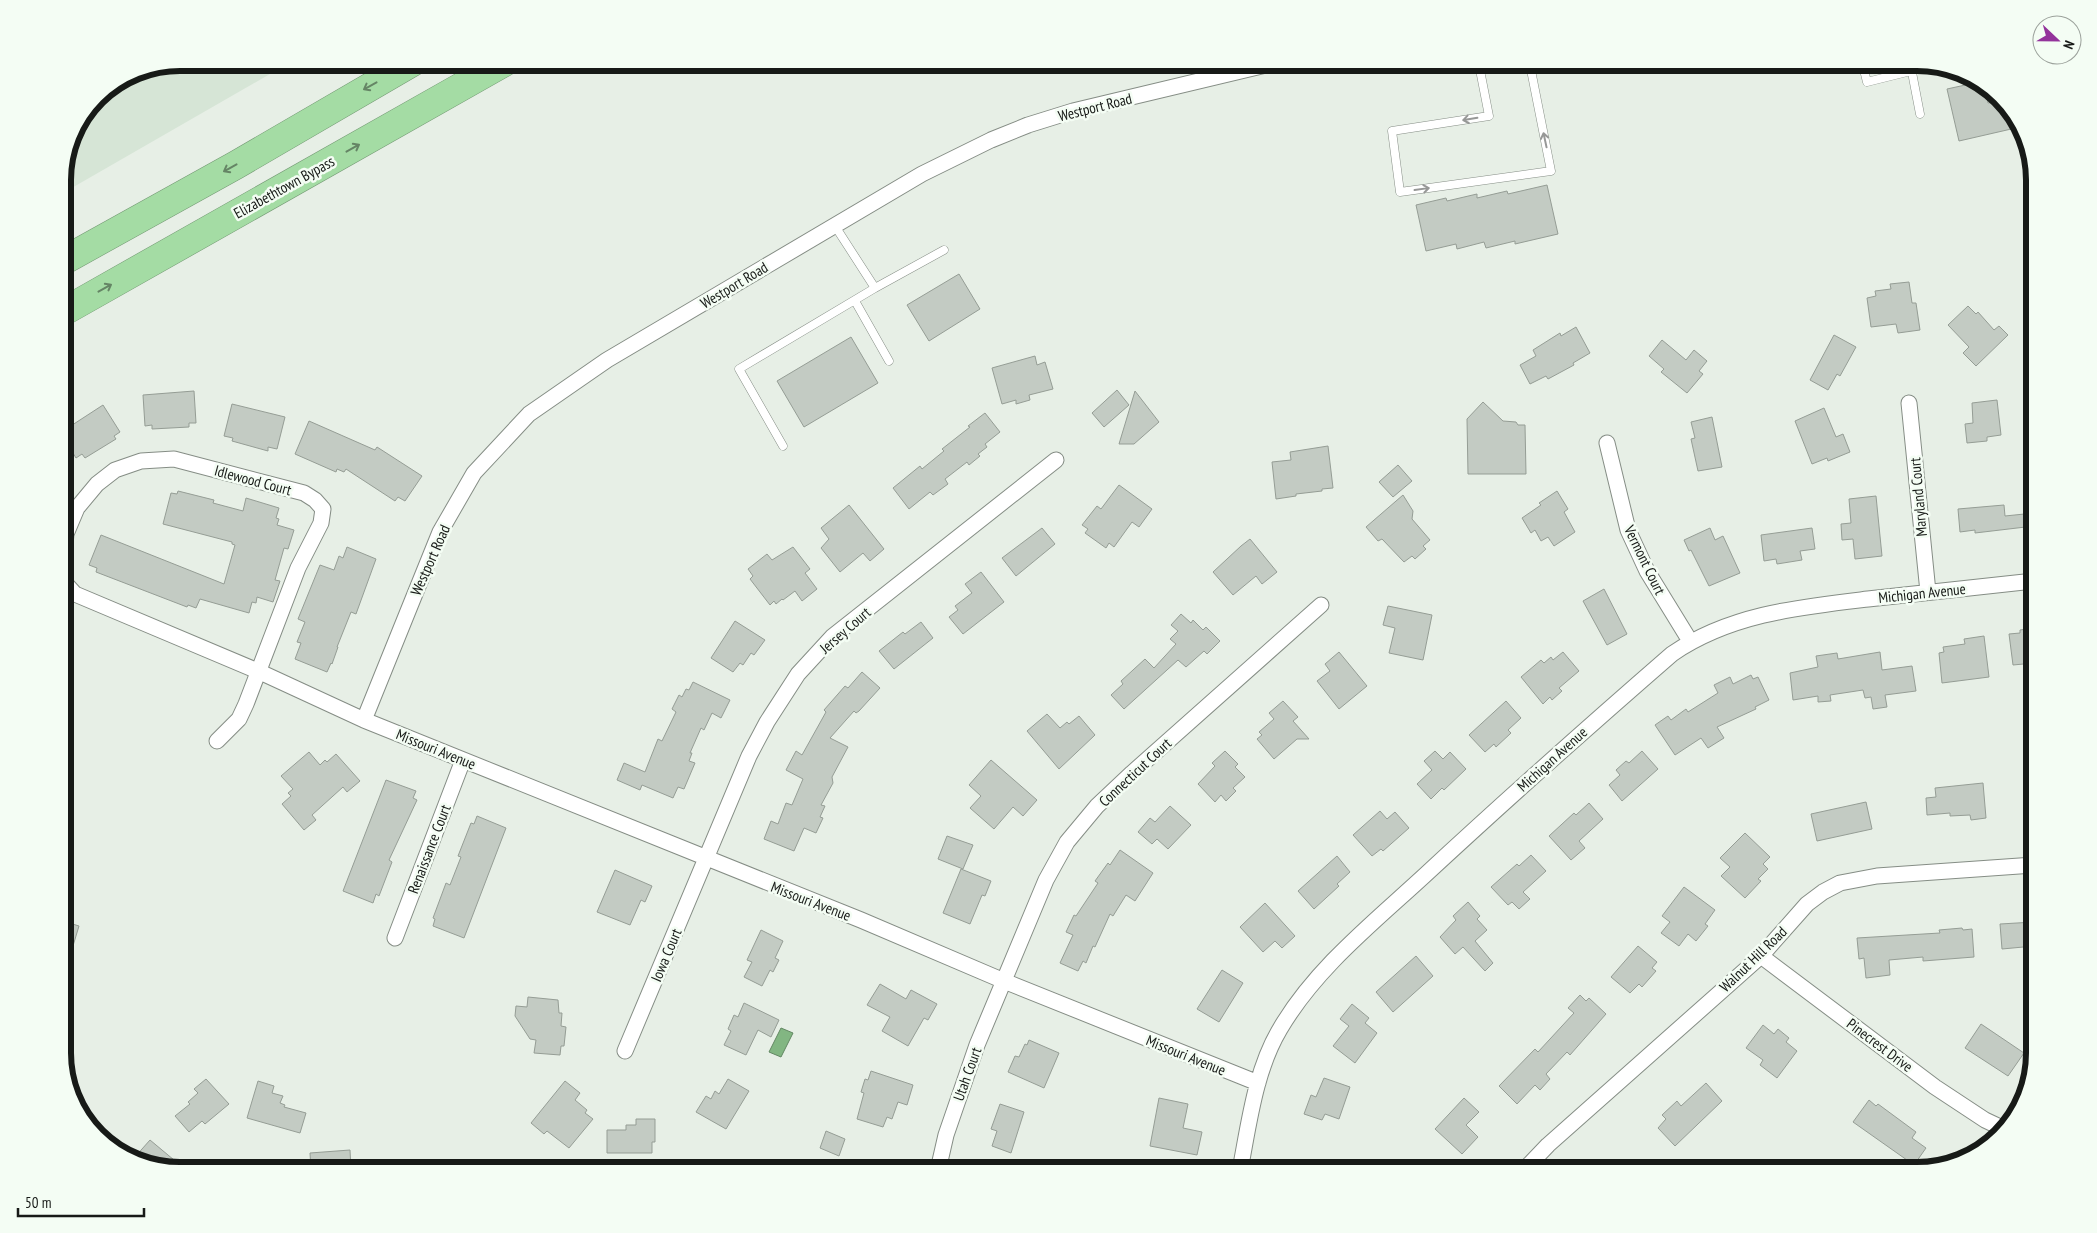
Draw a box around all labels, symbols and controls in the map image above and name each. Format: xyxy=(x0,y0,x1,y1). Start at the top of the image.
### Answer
north arrow xyxy=(2032,15,2082,65)
text: N xyxy=(2059,38,2079,52)
one-way arrow xyxy=(364,82,378,92)
street label: Westport Road xyxy=(1056,89,1134,125)
one-way arrow xyxy=(1462,114,1478,124)
one-way arrow xyxy=(1540,133,1549,149)
one-way arrow xyxy=(346,143,361,153)
street label: Elizabethtown Bypass xyxy=(230,151,338,223)
one-way arrow xyxy=(223,164,238,173)
one-way arrow xyxy=(1413,184,1429,194)
street label: Westport Road xyxy=(697,257,771,313)
one-way arrow xyxy=(98,283,112,293)
street label: Maryland Court xyxy=(1905,457,1931,537)
street label: Idlewood Court xyxy=(212,461,294,499)
street label: Vermont Court xyxy=(1620,521,1670,598)
street label: Westport Road xyxy=(406,522,454,598)
street label: Michigan Avenue xyxy=(1877,579,1967,607)
street label: Jersey Court xyxy=(815,603,874,658)
street label: Michigan Avenue xyxy=(1513,723,1591,795)
street label: Missouri Avenue xyxy=(393,724,479,774)
street label: Connecticut Court xyxy=(1095,734,1175,810)
street label: Renaissance Court xyxy=(403,802,455,896)
street label: Missouri Avenue xyxy=(768,877,854,925)
street label: Walnut Hill Road xyxy=(1715,922,1791,996)
street label: Iowa Court xyxy=(646,926,686,984)
street label: Pinecrest Drive xyxy=(1843,1014,1917,1076)
street label: Missouri Avenue xyxy=(1143,1030,1229,1080)
street label: Utah Court xyxy=(949,1045,985,1103)
scale bar xyxy=(18,1186,144,1218)
text: 50 m xyxy=(25,1193,51,1212)

